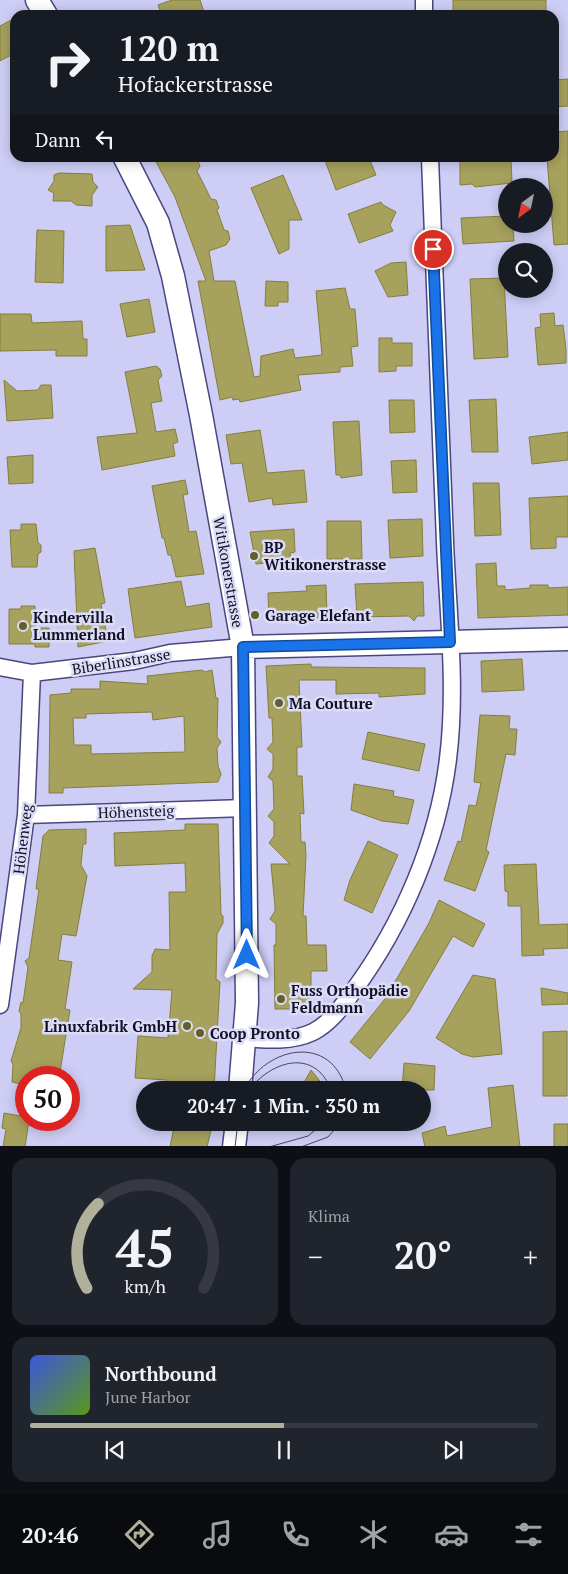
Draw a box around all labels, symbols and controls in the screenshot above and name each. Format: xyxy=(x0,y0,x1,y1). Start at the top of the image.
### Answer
text: 120 m xyxy=(118,25,219,71)
icon: right xyxy=(35,30,100,95)
text: Hofackerstrasse xyxy=(118,69,273,98)
icon: left xyxy=(91,125,119,153)
text: Dann xyxy=(35,127,81,152)
north arrow xyxy=(498,178,552,232)
map controls xyxy=(498,178,553,298)
pin xyxy=(412,228,454,270)
icon: arrive xyxy=(419,235,447,263)
button: search xyxy=(498,243,553,298)
street label: Witikonerstrasse xyxy=(209,515,249,629)
place label: BP Witikonerstrasse xyxy=(264,537,386,574)
marker: BP Witikonerstrasse xyxy=(248,550,260,562)
place label: Garage Elefant xyxy=(265,605,371,625)
place label: Kindervilla Lummerland xyxy=(33,607,125,644)
marker: Garage Elefant xyxy=(249,609,261,621)
marker: Kindervilla Lummerland xyxy=(17,620,29,632)
street label: Biberlinstrasse xyxy=(70,643,172,679)
place label: Ma Couture xyxy=(289,693,373,713)
marker: Ma Couture xyxy=(273,697,285,709)
street label: Höhensteig xyxy=(97,800,176,822)
street label: Höhenweg xyxy=(8,802,36,875)
position arrow xyxy=(220,928,272,980)
place label: Fuss Orthopädie Feldmann xyxy=(291,980,408,1017)
marker: Fuss Orthopädie Feldmann xyxy=(275,993,287,1005)
place label: Linuxfabrik GmbH xyxy=(44,1016,177,1036)
marker: Linuxfabrik GmbH xyxy=(181,1020,193,1032)
place label: Coop Pronto xyxy=(210,1023,300,1043)
marker: Coop Pronto xyxy=(194,1027,206,1039)
speed limit sign: 50 xyxy=(15,1066,80,1131)
text: 20:47 · 1 Min. · 350 m xyxy=(187,1093,380,1118)
text: Klima xyxy=(308,1205,350,1227)
text: 45 xyxy=(116,1213,174,1282)
text: 20° xyxy=(394,1230,452,1280)
text: − xyxy=(308,1238,323,1275)
text: + xyxy=(523,1238,538,1275)
text: km/h xyxy=(124,1274,166,1298)
text: Northbound xyxy=(105,1361,217,1386)
text: June Harbor xyxy=(105,1386,191,1408)
icon: previous xyxy=(101,1436,129,1464)
icon: pause xyxy=(270,1436,298,1464)
icon: next xyxy=(439,1436,467,1464)
icon: directions xyxy=(122,1517,157,1552)
icon: music xyxy=(200,1517,235,1552)
icon: phone xyxy=(278,1517,313,1552)
icon: climate xyxy=(356,1517,391,1552)
icon: car xyxy=(434,1517,469,1552)
icon: filters xyxy=(511,1517,546,1552)
text: 20:46 xyxy=(21,1520,79,1549)

